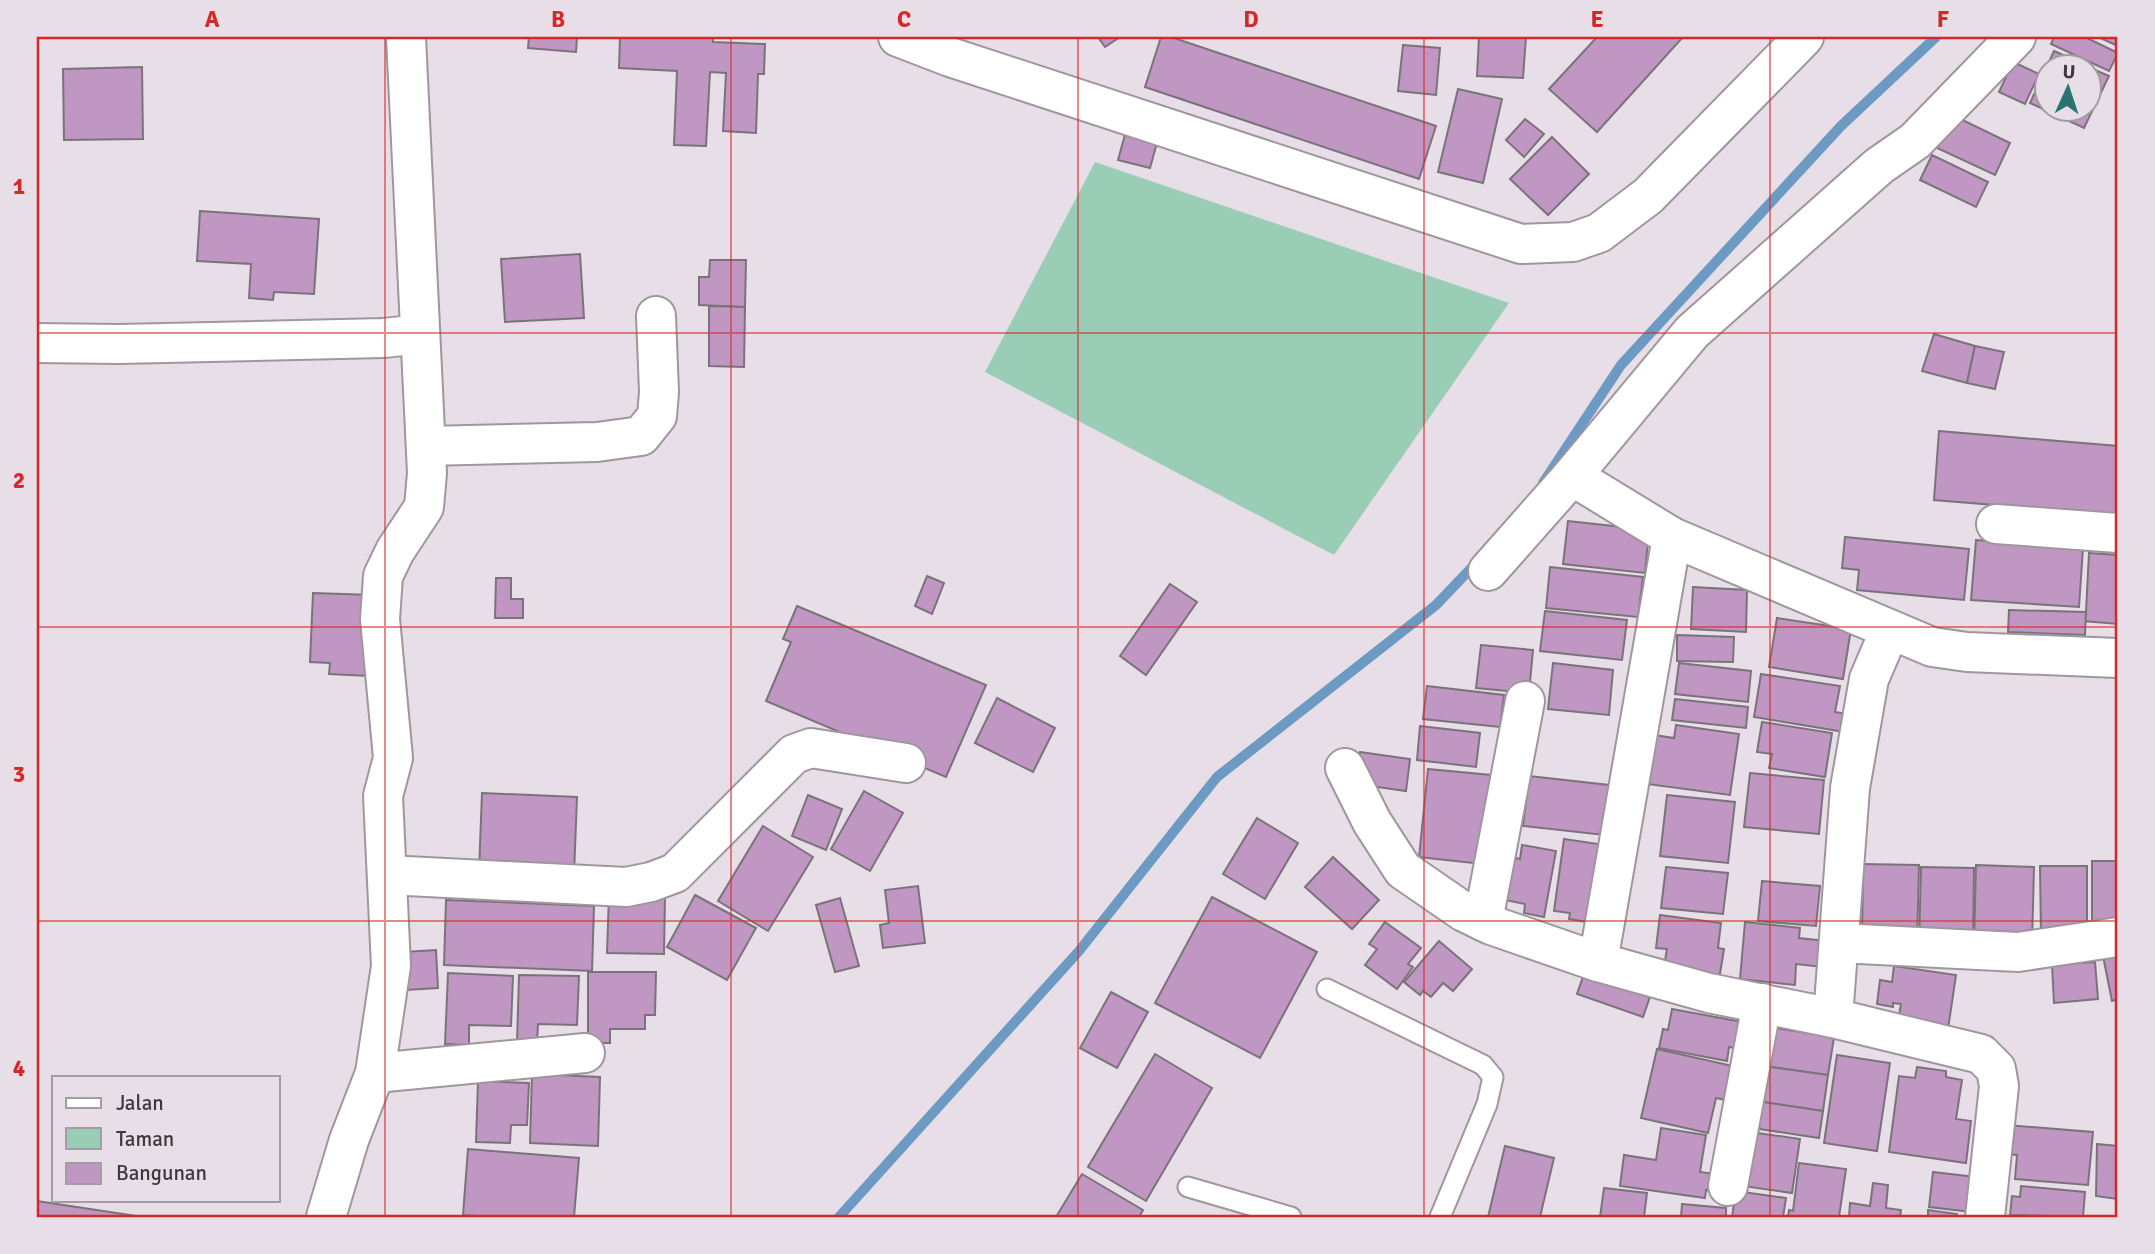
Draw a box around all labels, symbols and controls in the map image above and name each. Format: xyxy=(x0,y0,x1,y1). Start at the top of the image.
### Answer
text: A xyxy=(205,5,220,34)
text: B xyxy=(551,5,565,34)
text: C xyxy=(897,5,911,34)
text: D xyxy=(1243,5,1259,34)
text: E xyxy=(1590,5,1604,34)
text: F xyxy=(1937,5,1949,34)
north arrow xyxy=(2032,52,2102,122)
text: U xyxy=(2062,60,2076,84)
text: 1 xyxy=(13,172,25,201)
text: 2 xyxy=(13,466,25,495)
text: 3 xyxy=(13,760,25,789)
text: 4 xyxy=(13,1054,25,1083)
legend xyxy=(52,1076,280,1202)
text: Jalan xyxy=(116,1090,164,1116)
text: Taman xyxy=(116,1126,174,1152)
text: Bangunan xyxy=(116,1160,207,1186)

